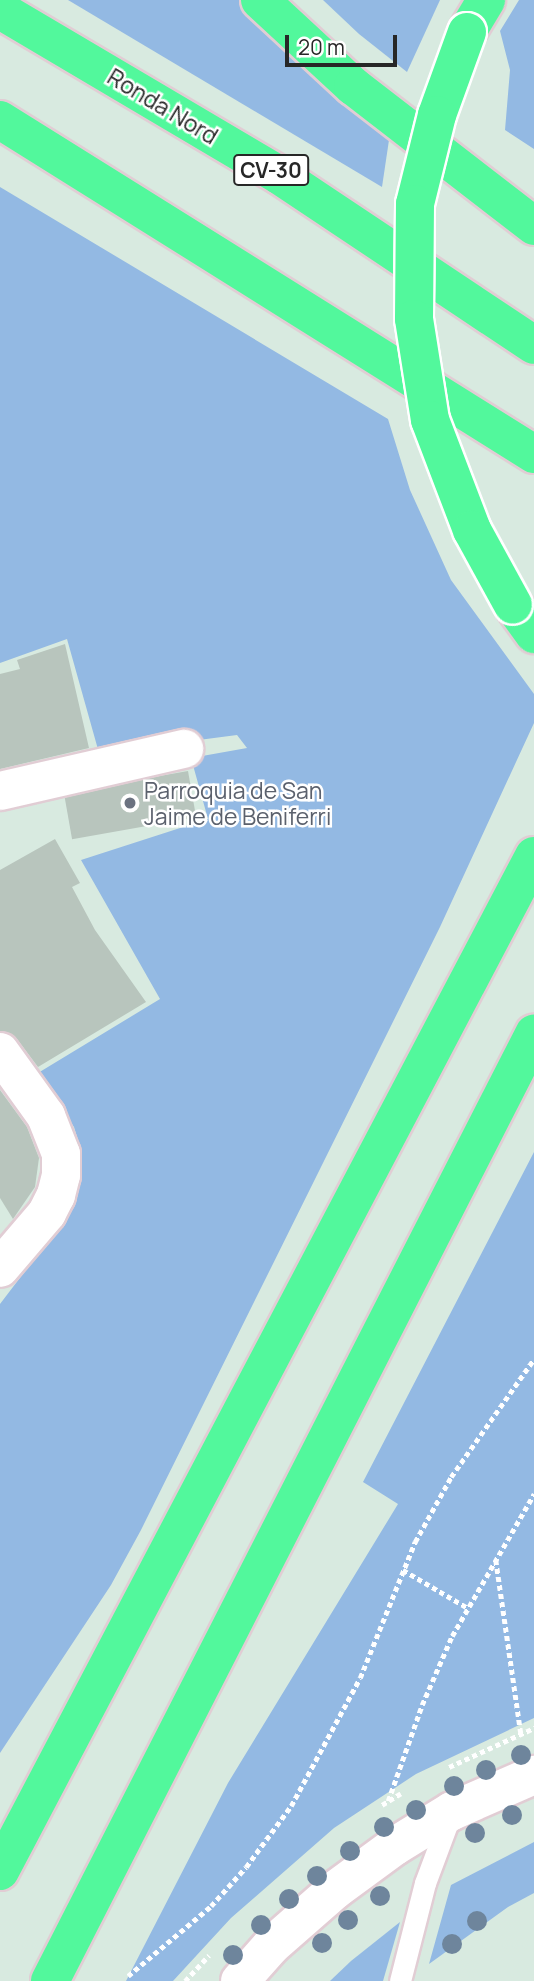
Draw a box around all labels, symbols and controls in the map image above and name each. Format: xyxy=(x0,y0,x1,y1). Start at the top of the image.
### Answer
scale bar xyxy=(289,21,401,65)
text: 20 m xyxy=(298,33,345,61)
street label: Ronda Nord xyxy=(103,62,223,150)
road number: CV-30 xyxy=(232,152,310,188)
place label: Parroquia de San Jaime de Beniferri xyxy=(144,776,331,830)
marker: Parroquia de San Jaime de Beniferri xyxy=(122,795,138,811)

